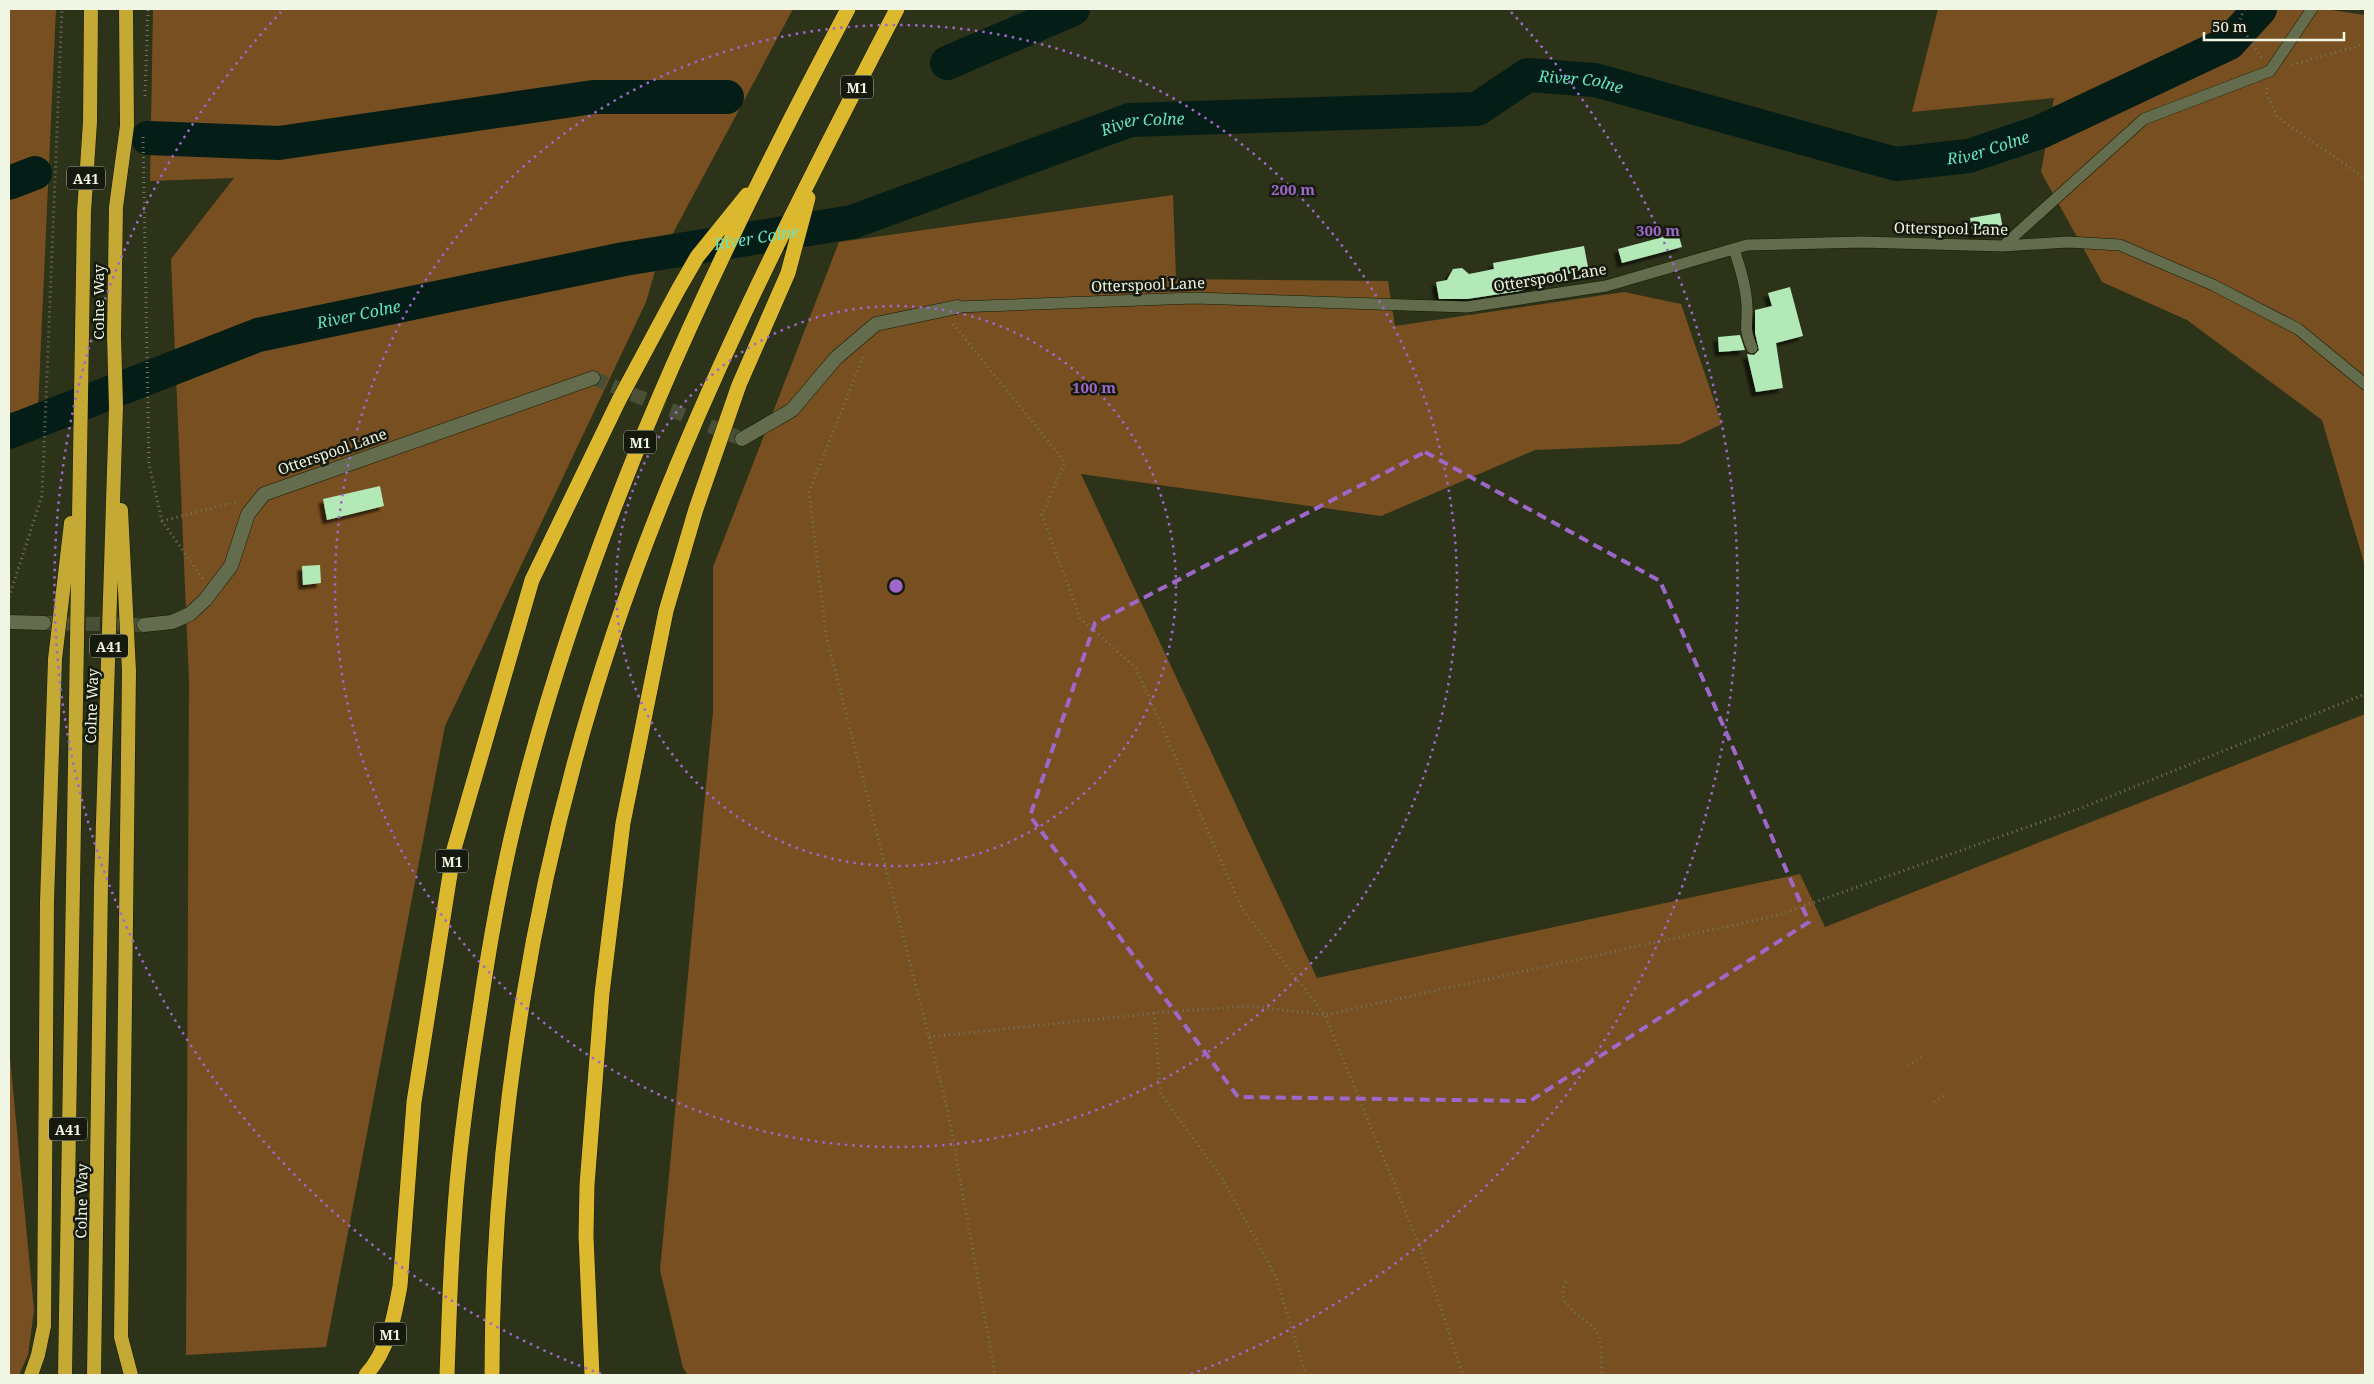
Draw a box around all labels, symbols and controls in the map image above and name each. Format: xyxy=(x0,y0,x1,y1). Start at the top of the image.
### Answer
scale bar xyxy=(2204,10,2344,42)
text: 50 m xyxy=(2212,16,2247,36)
water label: River Colne xyxy=(1537,65,1626,98)
road number: M1 xyxy=(841,75,873,98)
water label: River Colne xyxy=(1096,107,1185,141)
water label: River Colne xyxy=(1945,125,2032,169)
road number: A41 xyxy=(67,167,105,190)
text: 200 m xyxy=(1271,179,1315,199)
street label: Otterspool Lane xyxy=(1894,217,2008,239)
water label: River Colne xyxy=(711,220,800,255)
text: 300 m xyxy=(1636,220,1680,240)
street label: Otterspool Lane xyxy=(1492,258,1608,296)
street label: Colne Way xyxy=(88,264,108,340)
street label: Otterspool Lane xyxy=(1091,272,1205,296)
water label: River Colne xyxy=(314,295,403,334)
text: 100 m xyxy=(1072,377,1116,397)
street label: Otterspool Lane xyxy=(275,423,389,479)
road number: M1 xyxy=(624,431,656,454)
centre of rings xyxy=(887,577,905,595)
road number: A41 xyxy=(90,634,128,658)
street label: Colne Way xyxy=(80,667,102,744)
road number: M1 xyxy=(436,849,468,872)
road number: A41 xyxy=(49,1118,87,1140)
street label: Colne Way xyxy=(70,1163,92,1239)
road number: M1 xyxy=(374,1322,406,1346)

